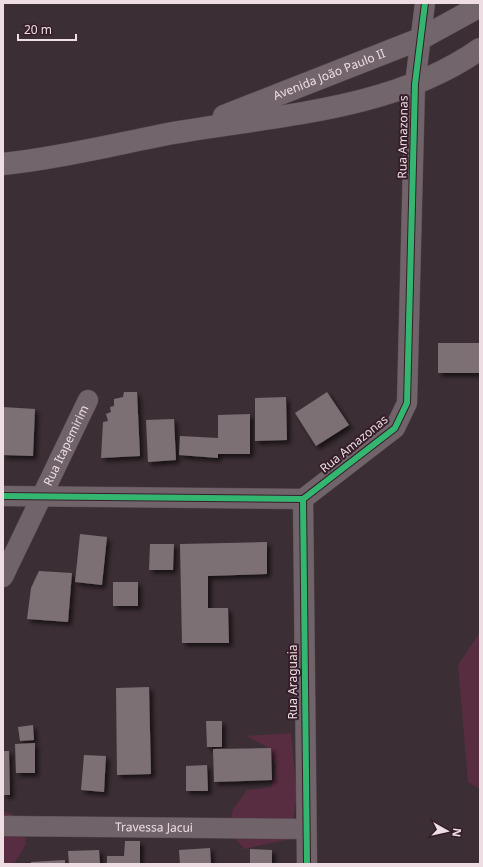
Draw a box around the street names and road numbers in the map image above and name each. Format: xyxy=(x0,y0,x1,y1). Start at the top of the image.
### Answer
street label: Avenida João Paulo II xyxy=(270,45,388,104)
street label: Rua Amazonas xyxy=(393,95,412,179)
street label: Rua Itapemirim xyxy=(39,402,92,488)
street label: Rua Amazonas xyxy=(316,411,392,476)
street label: Rua Araguaia xyxy=(284,644,301,720)
street label: Travessa Jacui xyxy=(115,818,193,836)

